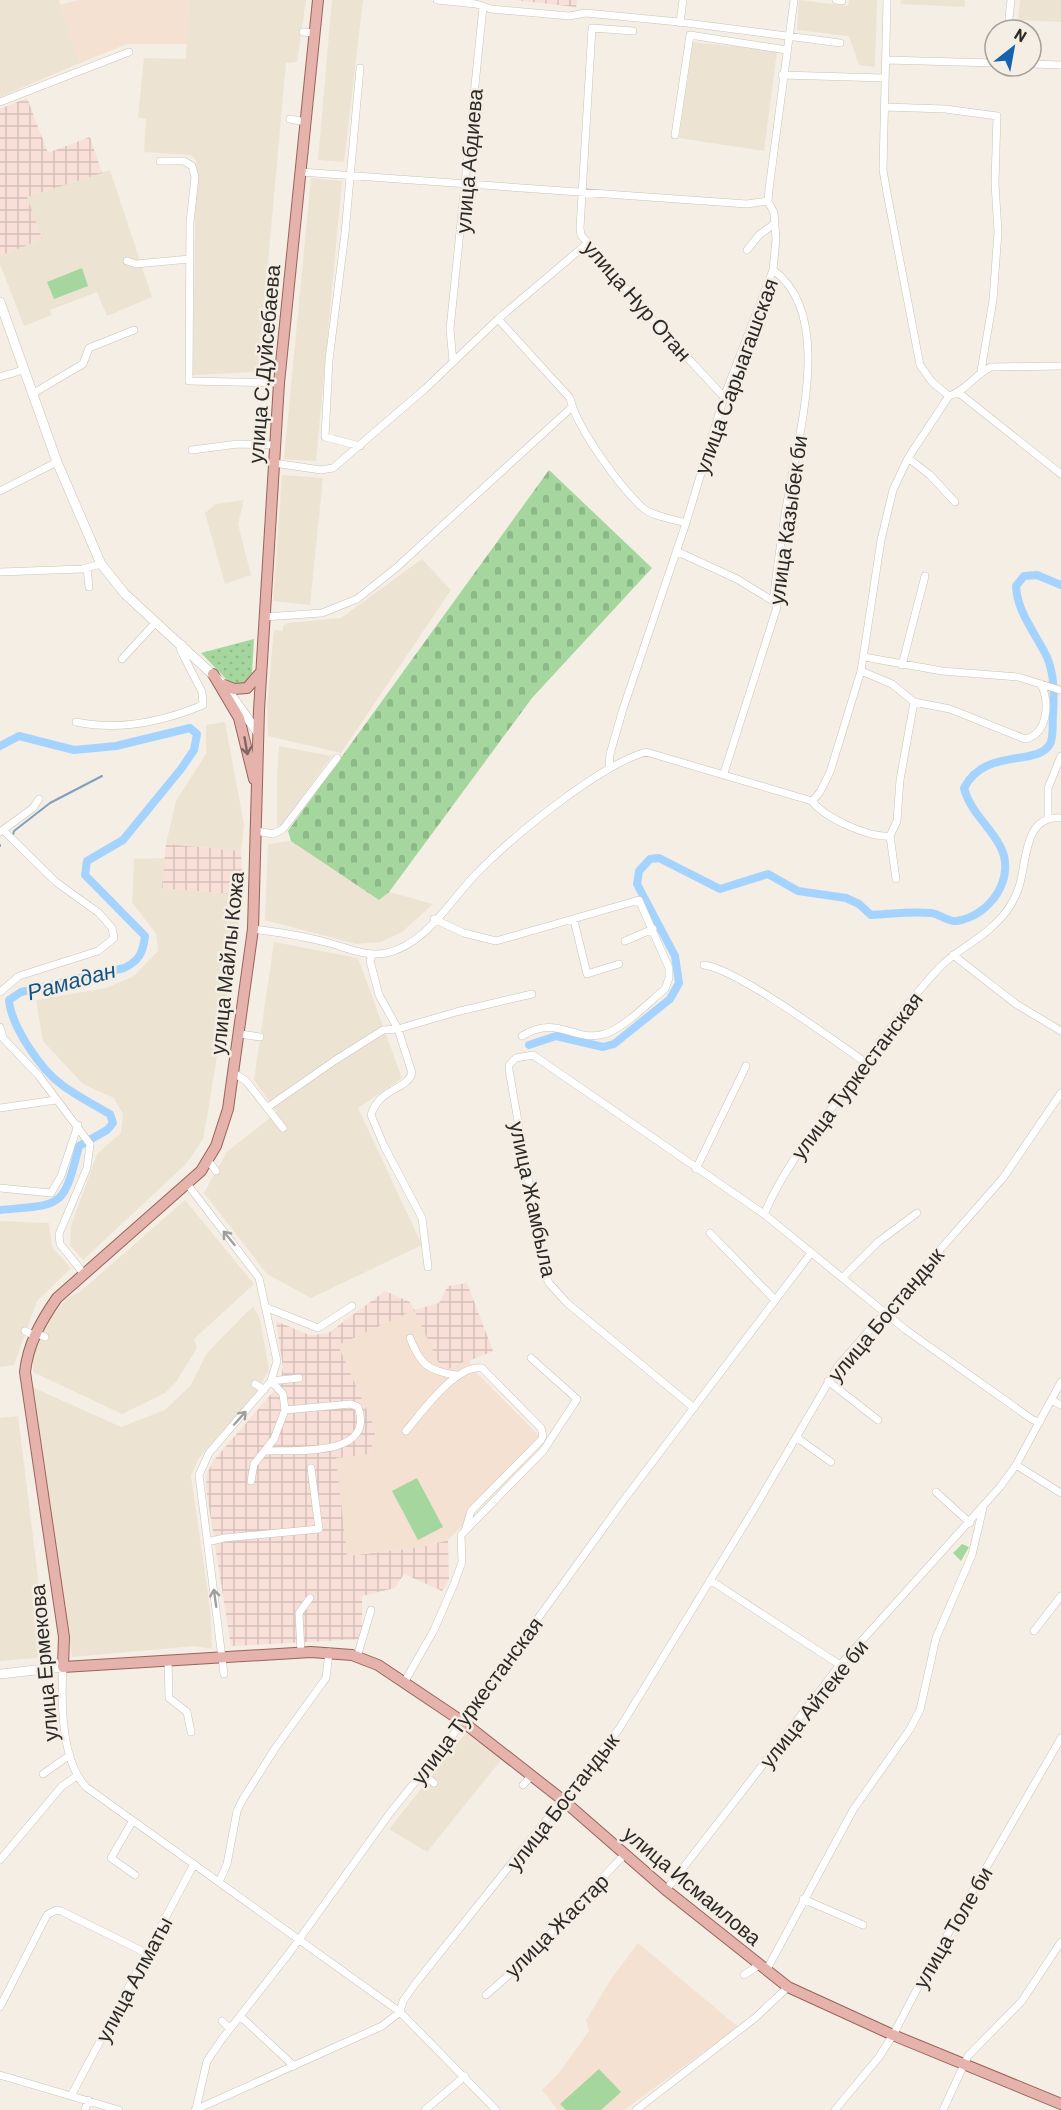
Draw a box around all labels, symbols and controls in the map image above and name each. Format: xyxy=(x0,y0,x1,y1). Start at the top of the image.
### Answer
north arrow xyxy=(983,18,1043,78)
text: N xyxy=(1012,24,1030,46)
street label: улица Абдиева xyxy=(449,87,487,234)
street label: улица Нур Отан xyxy=(579,234,697,366)
street label: улица С.Дуйсебаева xyxy=(242,263,284,464)
street label: улица Сарыагашская xyxy=(688,275,782,477)
street label: улица Казыбек би xyxy=(763,434,811,606)
one-way arrow xyxy=(240,736,251,755)
street label: улица Майлы Кожа xyxy=(204,870,248,1056)
water label: Рамадан xyxy=(24,956,118,1004)
street label: улица Туркестанская xyxy=(785,986,927,1164)
street label: улица Жамбыла xyxy=(505,1119,563,1279)
one-way arrow xyxy=(222,1230,235,1246)
street label: улица Бостандык xyxy=(822,1241,949,1386)
one-way arrow xyxy=(233,1411,247,1426)
street label: улица Ермекова xyxy=(24,1583,62,1743)
one-way arrow xyxy=(210,1588,221,1608)
street label: улица Туркестанская xyxy=(405,1611,547,1789)
street label: улица Айтеке би xyxy=(754,1634,872,1772)
street label: улица Бостандык xyxy=(501,1727,624,1875)
street label: улица Исмаилова xyxy=(619,1820,767,1950)
street label: улица Толе би xyxy=(907,1862,997,1992)
street label: улица Жастар xyxy=(499,1868,613,1982)
street label: улица Алматы xyxy=(89,1912,177,2046)

